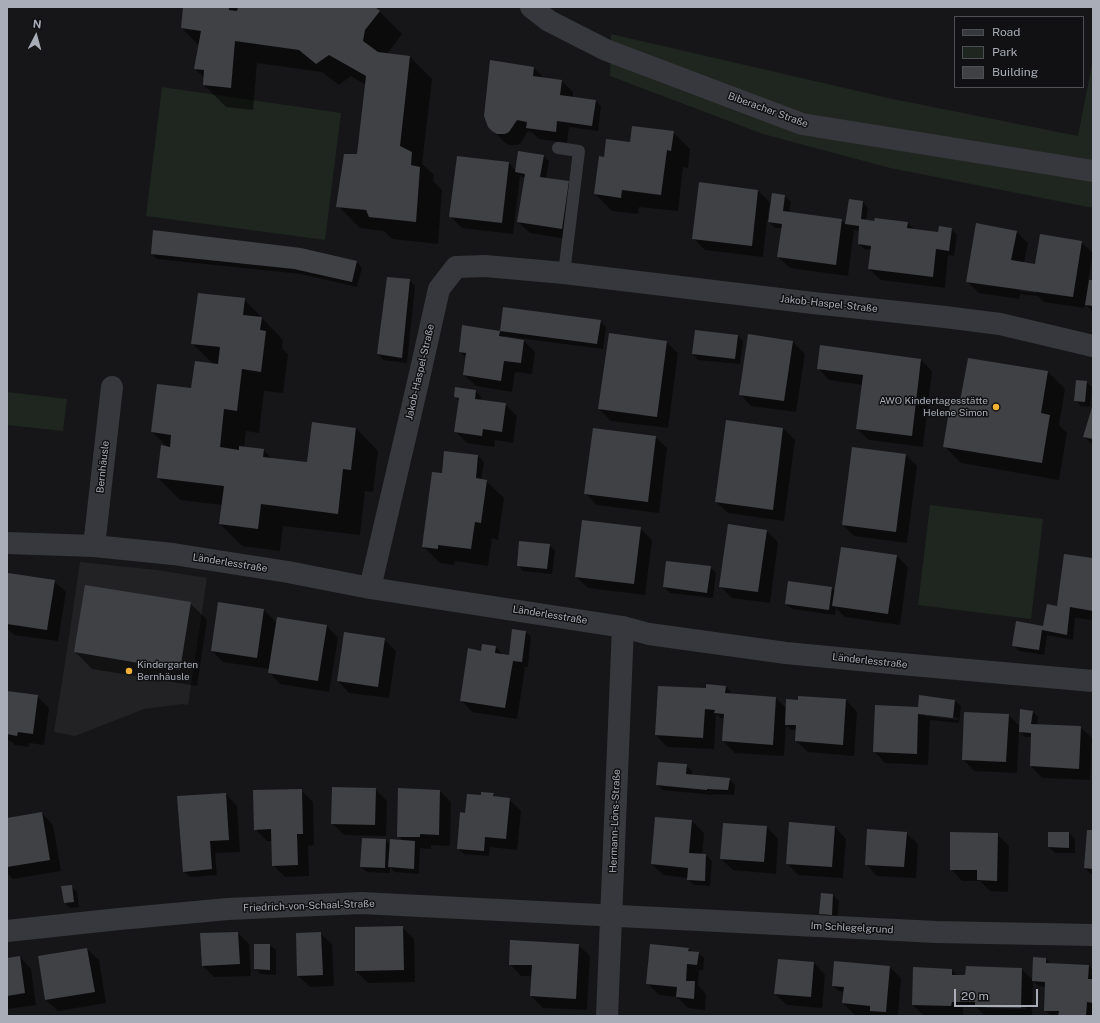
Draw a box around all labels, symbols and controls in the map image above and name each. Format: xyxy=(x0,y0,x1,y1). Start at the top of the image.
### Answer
north arrow xyxy=(16,16,56,56)
legend xyxy=(954,16,1084,88)
text: N xyxy=(32,18,42,30)
text: Road xyxy=(992,25,1020,39)
text: Park xyxy=(992,45,1018,59)
text: Building xyxy=(992,65,1038,79)
street label: Biberacher Straße xyxy=(726,90,810,130)
street label: Jakob-Haspel-Straße xyxy=(780,293,878,315)
street label: Jakob-Haspel-Straße xyxy=(403,323,437,421)
place label: AWO Kindertagesstätte Helene Simon xyxy=(879,395,988,418)
marker: AWO Kindertagesstätte Helene Simon xyxy=(991,402,1001,412)
street label: Bernhäusle xyxy=(94,440,112,494)
street label: Länderlesstraße xyxy=(192,551,268,575)
street label: Länderlesstraße xyxy=(512,603,588,627)
street label: Länderlesstraße xyxy=(832,651,908,671)
place label: Kindergarten Bernhäusle xyxy=(137,659,198,682)
marker: Kindergarten Bernhäusle xyxy=(124,666,134,676)
street label: Hermann-Löns-Straße xyxy=(607,769,623,873)
street label: Friedrich-von-Schaal-Straße xyxy=(243,898,375,914)
street label: Im Schlegelgrund xyxy=(810,920,894,936)
scale bar xyxy=(956,981,1040,1007)
text: 20 m xyxy=(961,989,989,1003)

